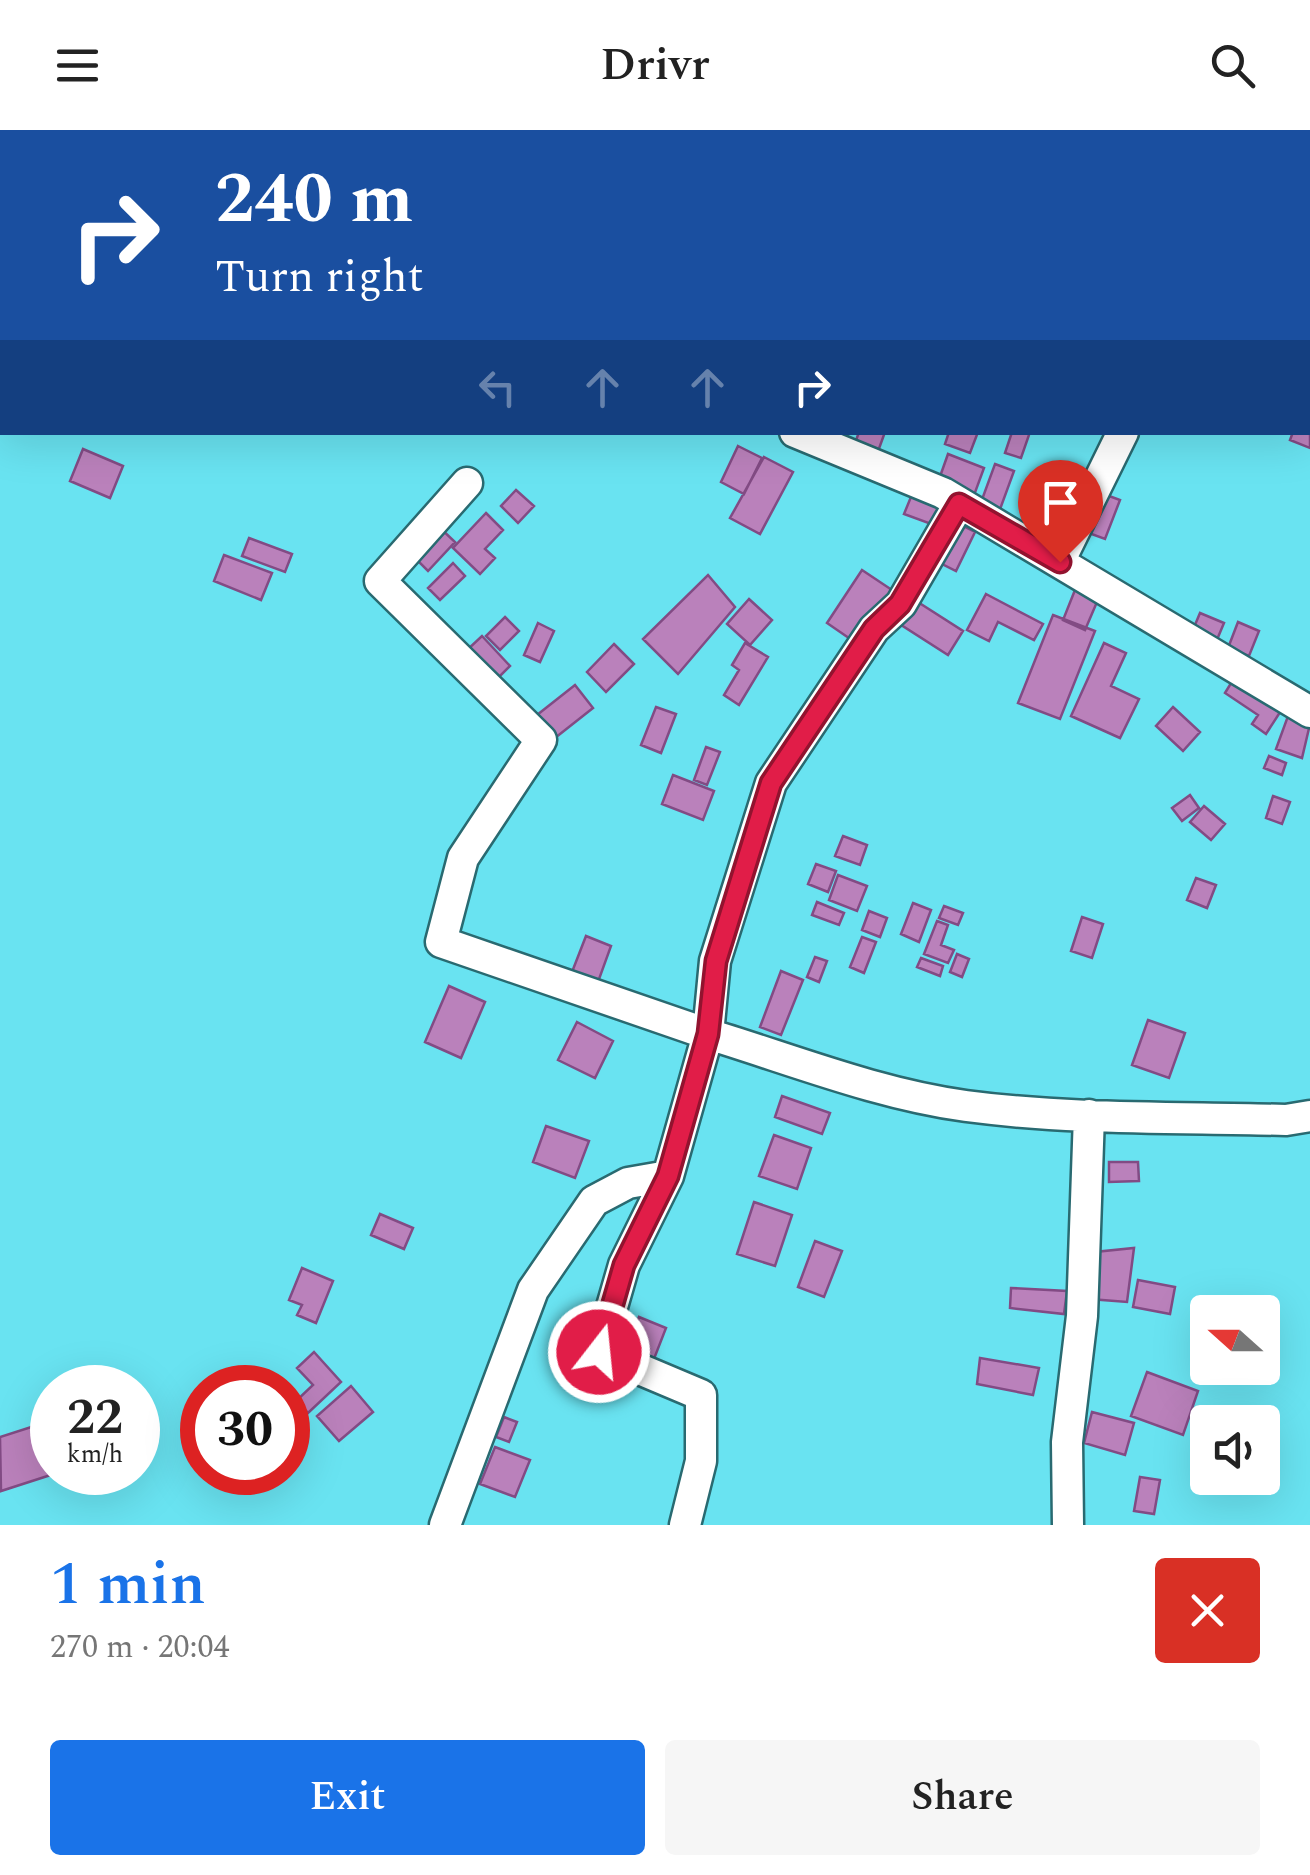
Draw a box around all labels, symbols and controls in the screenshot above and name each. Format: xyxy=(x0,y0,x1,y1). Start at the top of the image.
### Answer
text: Drivr xyxy=(600,31,710,100)
icon: menu xyxy=(50,38,105,93)
icon: search xyxy=(1205,38,1260,93)
text: 240 m xyxy=(215,147,413,253)
icon: right xyxy=(50,170,180,300)
text: Turn right xyxy=(215,243,424,312)
icon: left xyxy=(470,360,525,415)
icon: ahead xyxy=(575,360,630,415)
icon: ahead xyxy=(680,360,735,415)
icon: right xyxy=(785,360,840,415)
pin xyxy=(1018,460,1103,563)
icon: arrive xyxy=(1033,475,1088,530)
north arrow xyxy=(1190,1295,1280,1385)
map controls xyxy=(1190,1295,1280,1495)
position arrow xyxy=(547,1300,651,1404)
speed limit sign: 30 xyxy=(180,1365,310,1495)
text: 22 xyxy=(67,1380,123,1456)
button: sound xyxy=(1190,1405,1280,1495)
text: km/h xyxy=(67,1436,123,1474)
text: 1 min xyxy=(50,1539,206,1631)
button: close xyxy=(1155,1558,1260,1663)
text: 270 m · 20:04 xyxy=(50,1623,230,1672)
button: Exit xyxy=(50,1740,645,1855)
button: Share xyxy=(665,1740,1260,1855)

